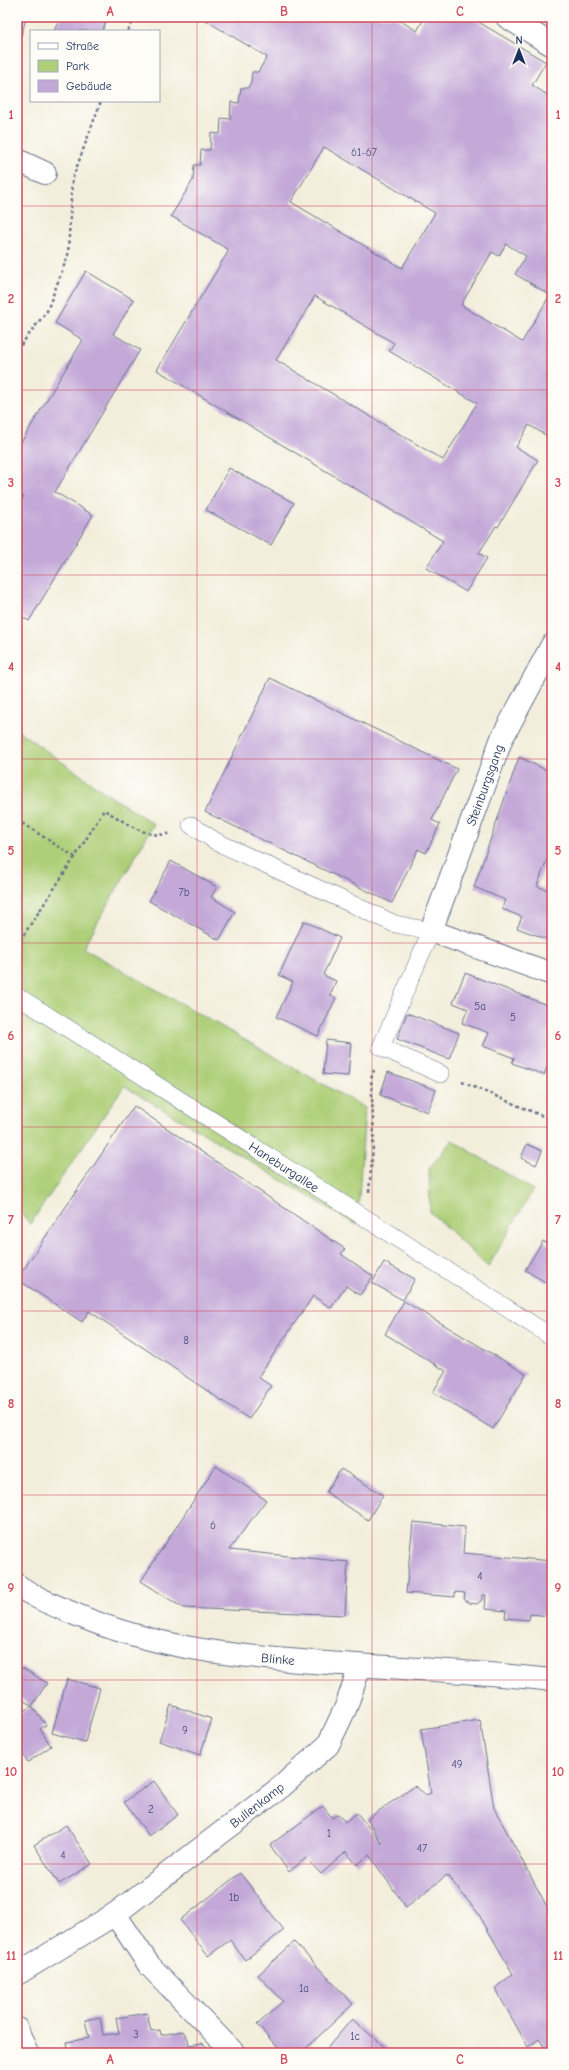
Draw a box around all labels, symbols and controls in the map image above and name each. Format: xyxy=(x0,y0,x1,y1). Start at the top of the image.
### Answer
text: A xyxy=(106,4,114,19)
text: B xyxy=(280,4,288,19)
text: C xyxy=(456,4,464,19)
legend xyxy=(30,30,160,102)
north arrow xyxy=(499,30,539,70)
text: N xyxy=(515,34,523,47)
text: Straße xyxy=(66,39,99,53)
text: Park xyxy=(66,59,89,73)
text: Gebäude xyxy=(66,79,112,93)
text: 1 xyxy=(8,107,14,122)
text: 1 xyxy=(555,107,561,122)
house number: 61-67 xyxy=(351,146,377,159)
text: 2 xyxy=(8,291,14,306)
text: 2 xyxy=(555,291,561,306)
text: 3 xyxy=(8,475,14,490)
text: 3 xyxy=(555,475,561,490)
text: 4 xyxy=(8,659,14,674)
text: 4 xyxy=(555,659,561,674)
street label: Steinburgsgang xyxy=(463,742,507,828)
text: 5 xyxy=(8,843,15,858)
text: 5 xyxy=(555,843,562,858)
house number: 7b xyxy=(178,886,190,899)
house number: 5a xyxy=(474,1000,486,1013)
house number: 5 xyxy=(510,1011,516,1024)
text: 6 xyxy=(8,1028,15,1043)
text: 6 xyxy=(555,1028,562,1043)
street label: Haneburgallee xyxy=(246,1139,322,1195)
text: 7 xyxy=(8,1212,14,1227)
text: 7 xyxy=(555,1212,561,1227)
house number: 8 xyxy=(183,1334,189,1347)
text: 8 xyxy=(8,1396,14,1411)
text: 8 xyxy=(555,1396,561,1411)
house number: 6 xyxy=(210,1519,216,1532)
house number: 4 xyxy=(477,1570,483,1583)
text: 9 xyxy=(8,1580,15,1595)
text: 9 xyxy=(555,1580,562,1595)
street label: Blinke xyxy=(261,1650,296,1668)
house number: 9 xyxy=(182,1724,188,1737)
house number: 49 xyxy=(451,1758,463,1771)
text: 10 xyxy=(5,1764,17,1779)
text: 10 xyxy=(552,1764,564,1779)
street label: Bullenkamp xyxy=(227,1779,287,1831)
house number: 2 xyxy=(148,1803,154,1816)
house number: 1 xyxy=(327,1827,331,1840)
house number: 47 xyxy=(417,1842,427,1855)
house number: 4 xyxy=(60,1849,66,1862)
house number: 1b xyxy=(229,1891,239,1904)
text: 11 xyxy=(6,1948,16,1963)
text: 11 xyxy=(553,1948,563,1963)
house number: 1a xyxy=(299,1982,309,1995)
house number: 3 xyxy=(133,2028,139,2041)
house number: 1c xyxy=(350,2030,361,2043)
text: A xyxy=(106,2052,114,2067)
text: B xyxy=(280,2052,288,2067)
text: C xyxy=(456,2052,464,2067)

